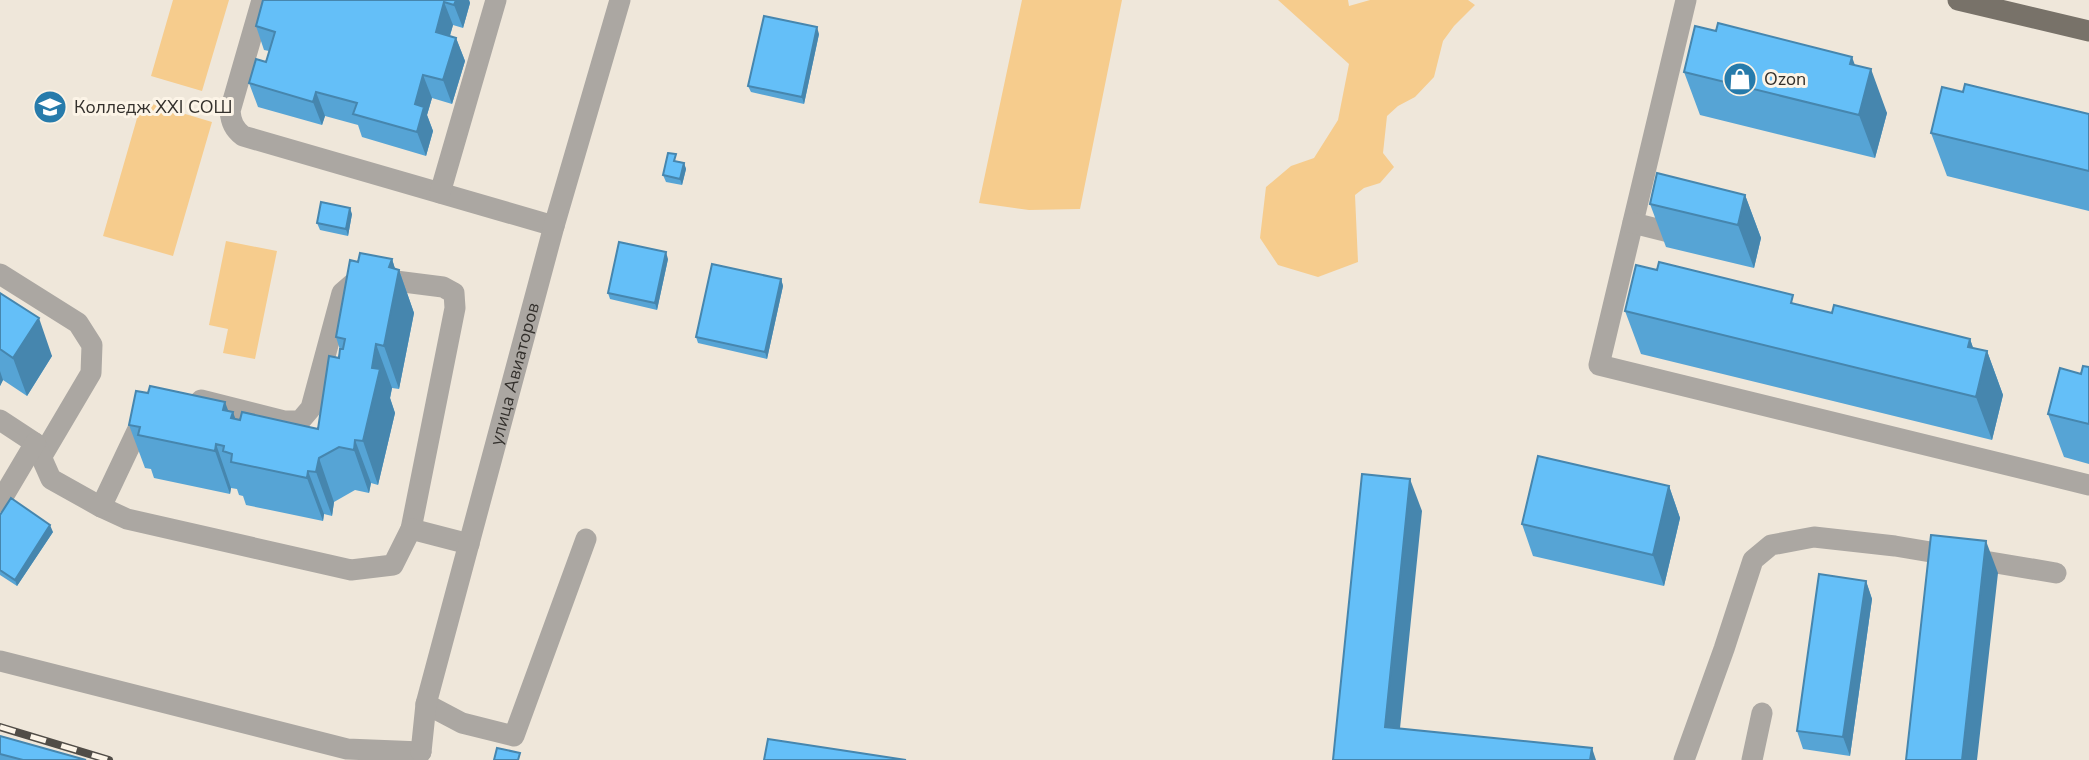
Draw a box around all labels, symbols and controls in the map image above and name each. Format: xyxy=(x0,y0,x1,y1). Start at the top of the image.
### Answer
shop icon: Ozon xyxy=(1721,60,1759,98)
place label: Ozon xyxy=(1764,67,1806,91)
school or university icon: Колледж XXI СОШ xyxy=(31,88,69,126)
place label: Колледж XXI СОШ xyxy=(74,95,233,119)
street label: улица Авиаторов xyxy=(484,300,545,448)

